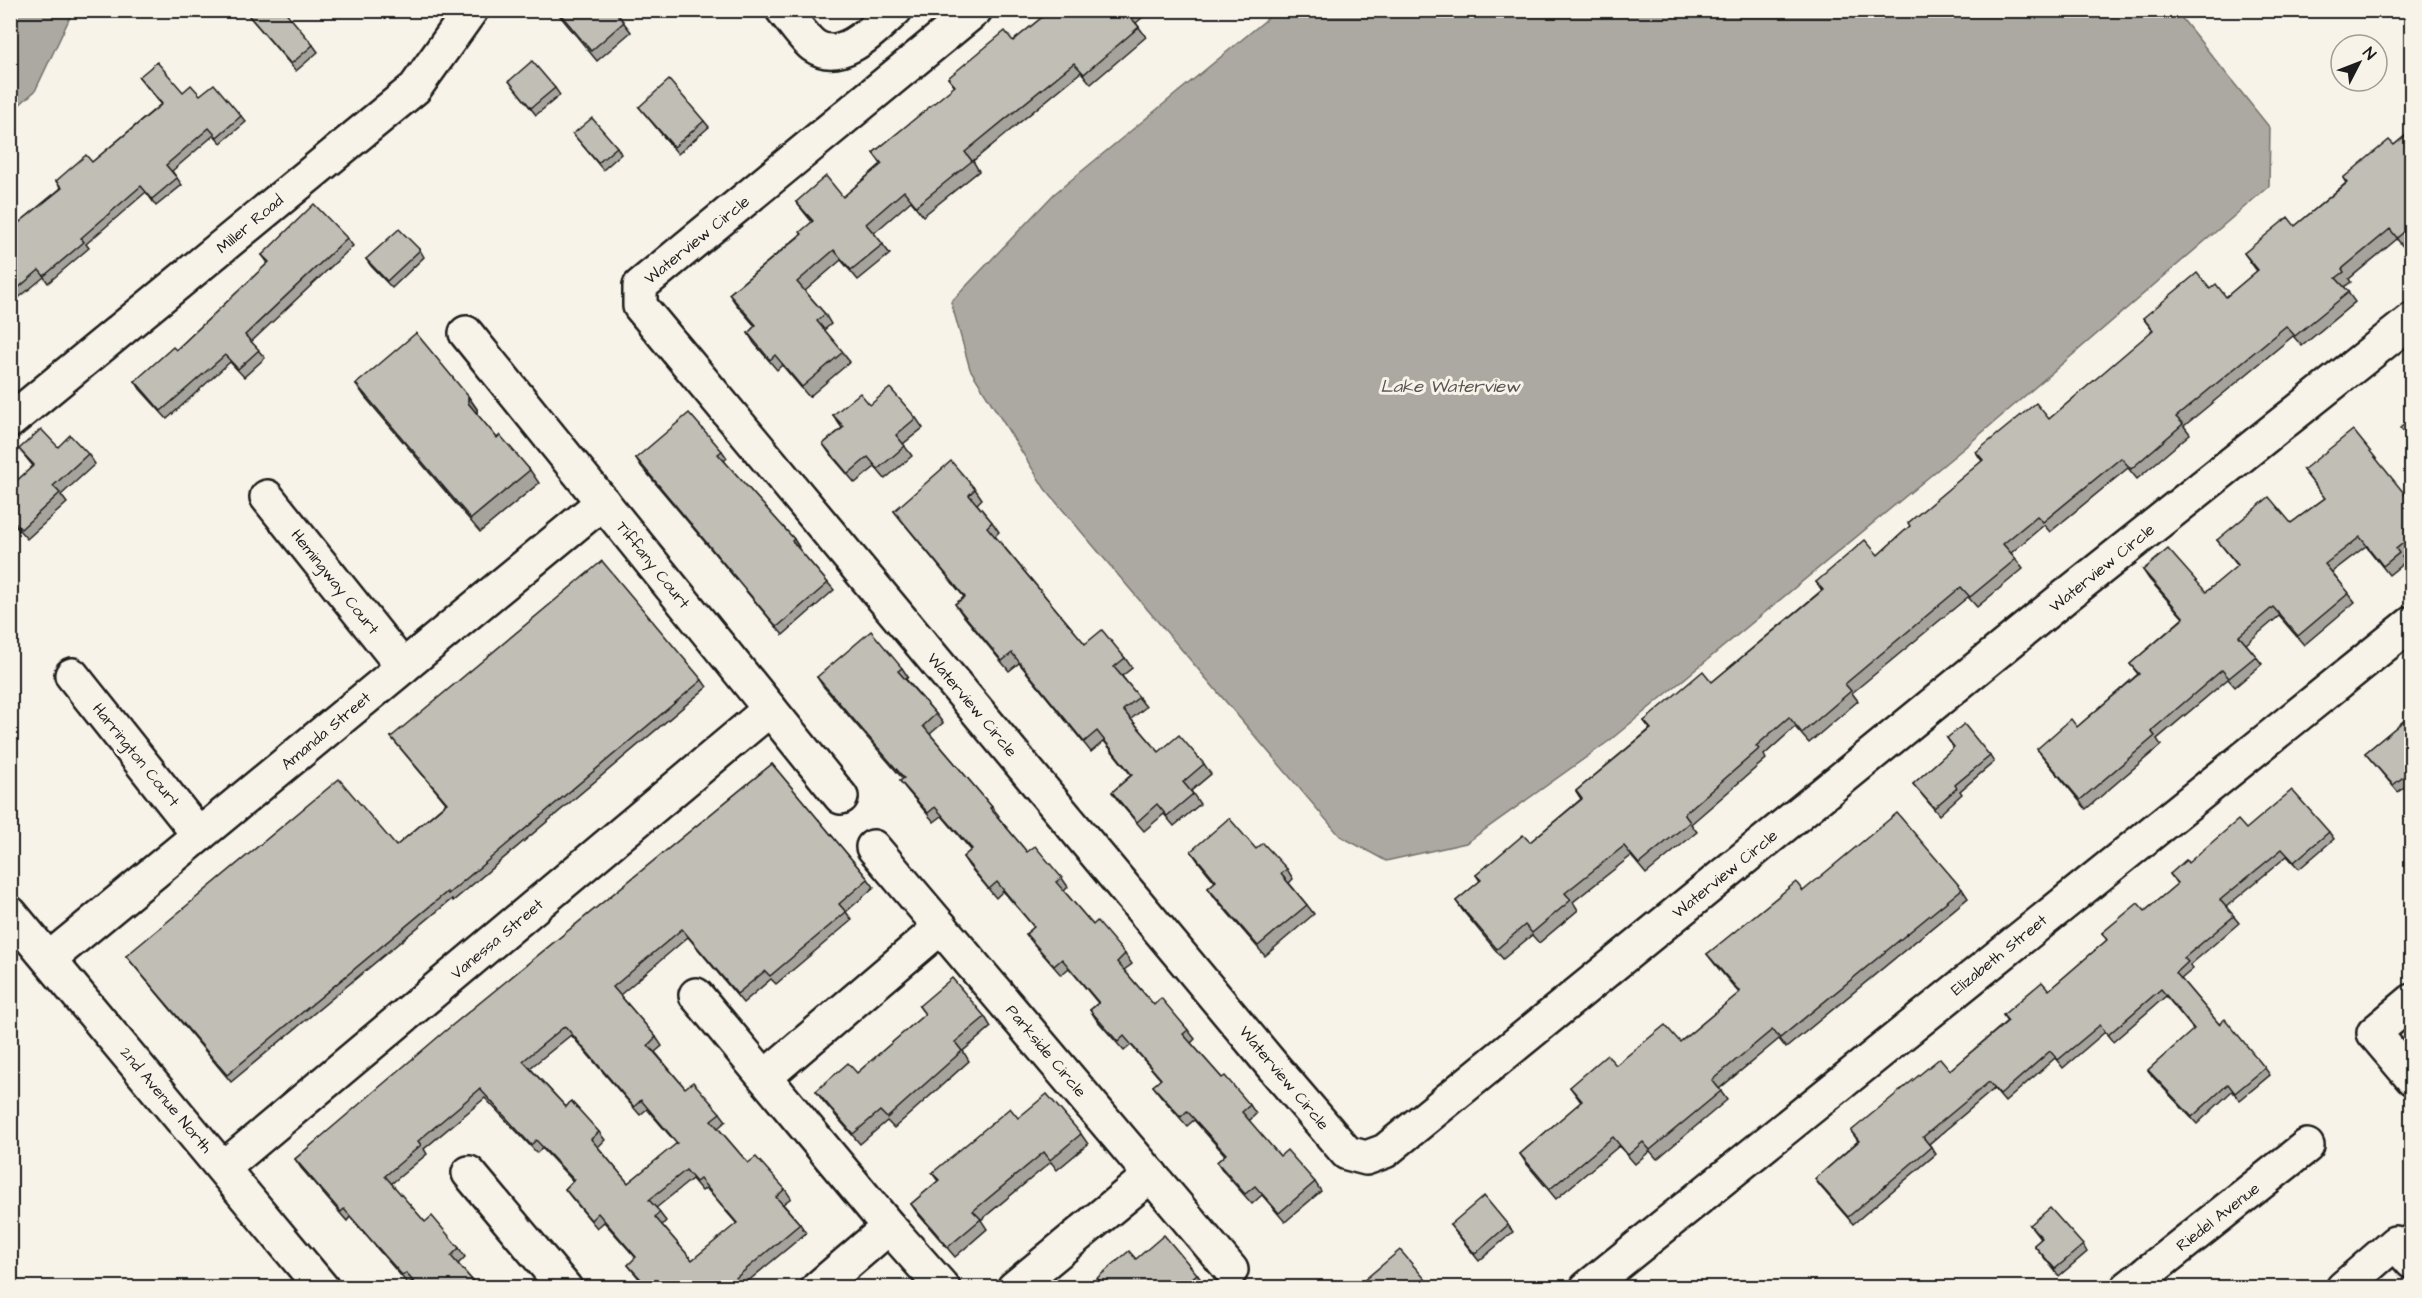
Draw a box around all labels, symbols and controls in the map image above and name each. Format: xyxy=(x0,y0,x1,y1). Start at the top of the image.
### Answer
north arrow xyxy=(2329,33,2389,93)
text: N xyxy=(2358,43,2381,65)
street label: Miller Road xyxy=(212,189,288,259)
street label: Waterview Circle xyxy=(640,190,755,289)
water label: Lake Waterview xyxy=(1380,374,1521,399)
street label: Tiffany Court xyxy=(610,517,695,614)
street label: Waterview Circle xyxy=(2045,518,2160,617)
street label: Hemingway Court xyxy=(285,525,385,640)
street label: Waterview Circle xyxy=(922,648,1022,762)
street label: Amanda Street xyxy=(276,687,376,775)
street label: Harrington Court xyxy=(86,698,185,813)
street label: Waterview Circle xyxy=(1668,824,1783,923)
street label: Vanessa Street xyxy=(446,893,548,984)
street label: Elizabeth Street xyxy=(1946,909,2052,1001)
street label: Parkside Circle xyxy=(1001,1000,1091,1102)
street label: Waterview Circle xyxy=(1234,1021,1334,1135)
street label: 2nd Avenue North xyxy=(115,1042,217,1158)
street label: Riedel Avenue xyxy=(2172,1177,2265,1257)

